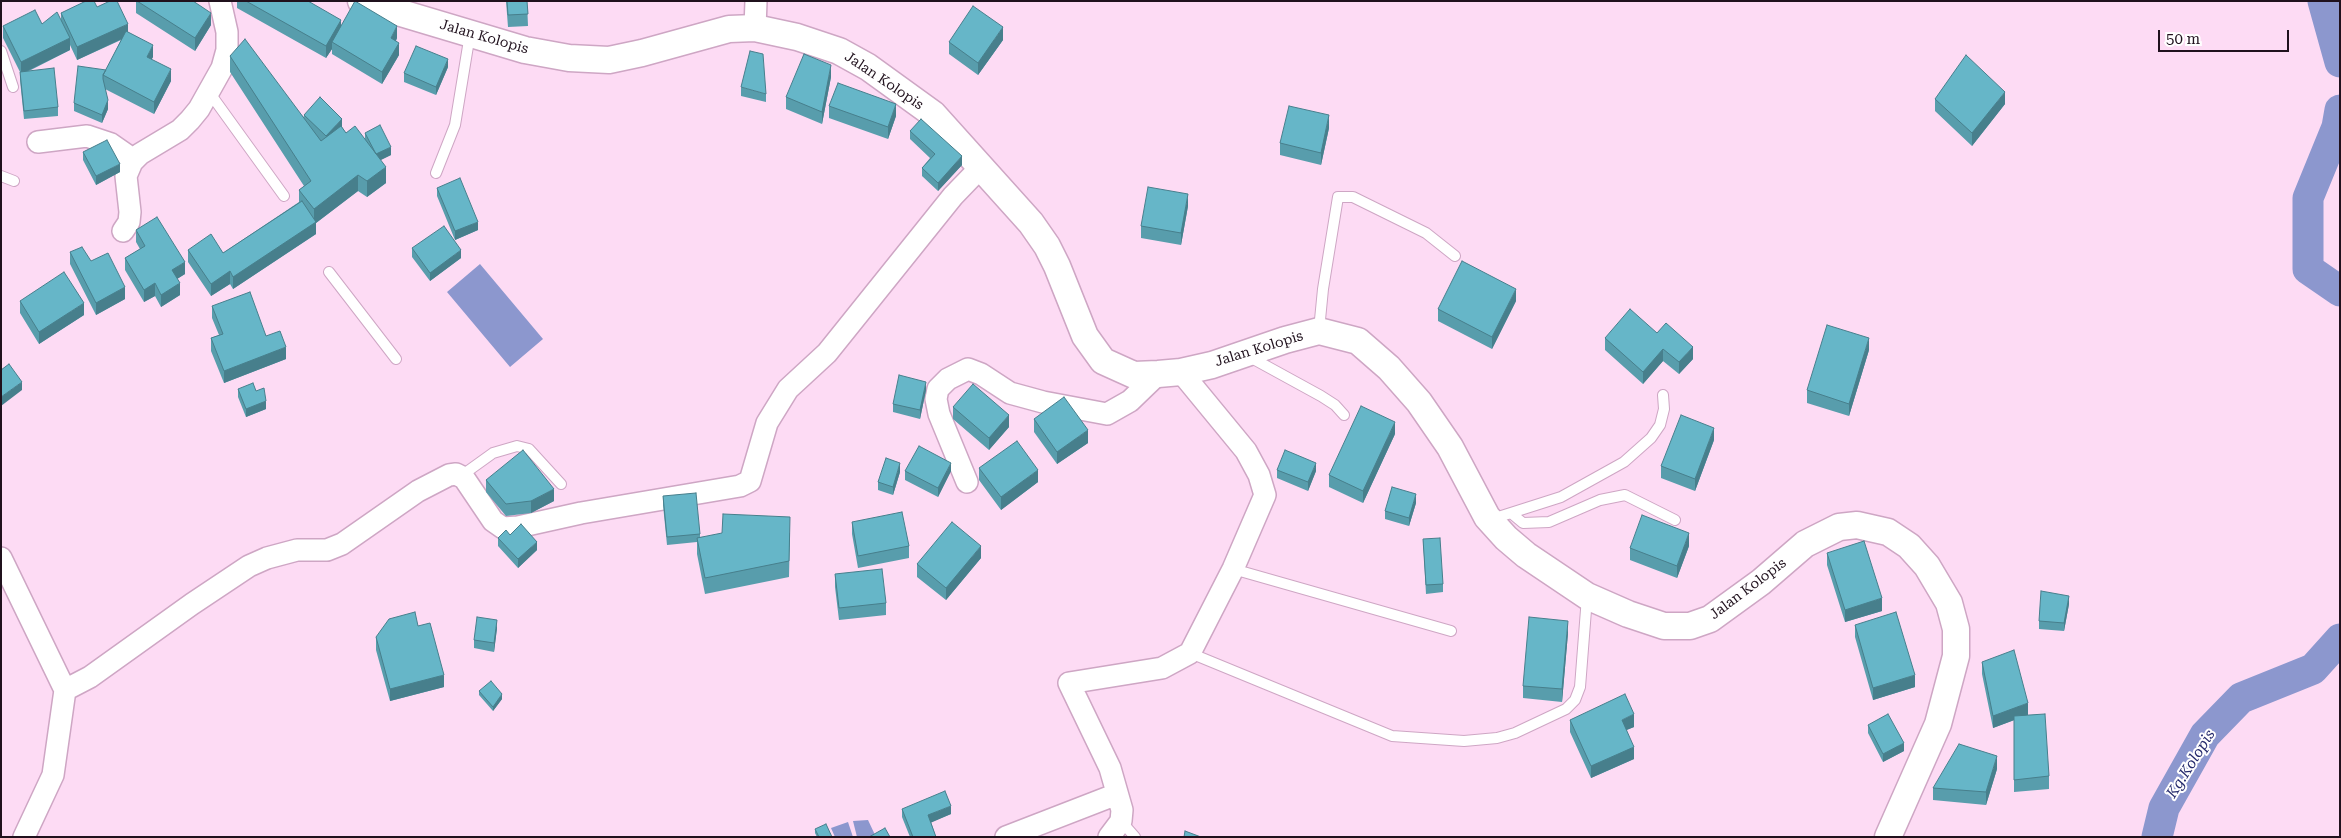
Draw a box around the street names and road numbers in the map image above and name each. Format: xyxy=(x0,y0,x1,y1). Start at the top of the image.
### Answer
street label: Jalan Kolopis xyxy=(438,16,530,58)
street label: Jalan Kolopis xyxy=(841,48,927,114)
street label: Jalan Kolopis xyxy=(1213,328,1305,370)
street label: Jalan Kolopis xyxy=(1706,555,1790,623)

